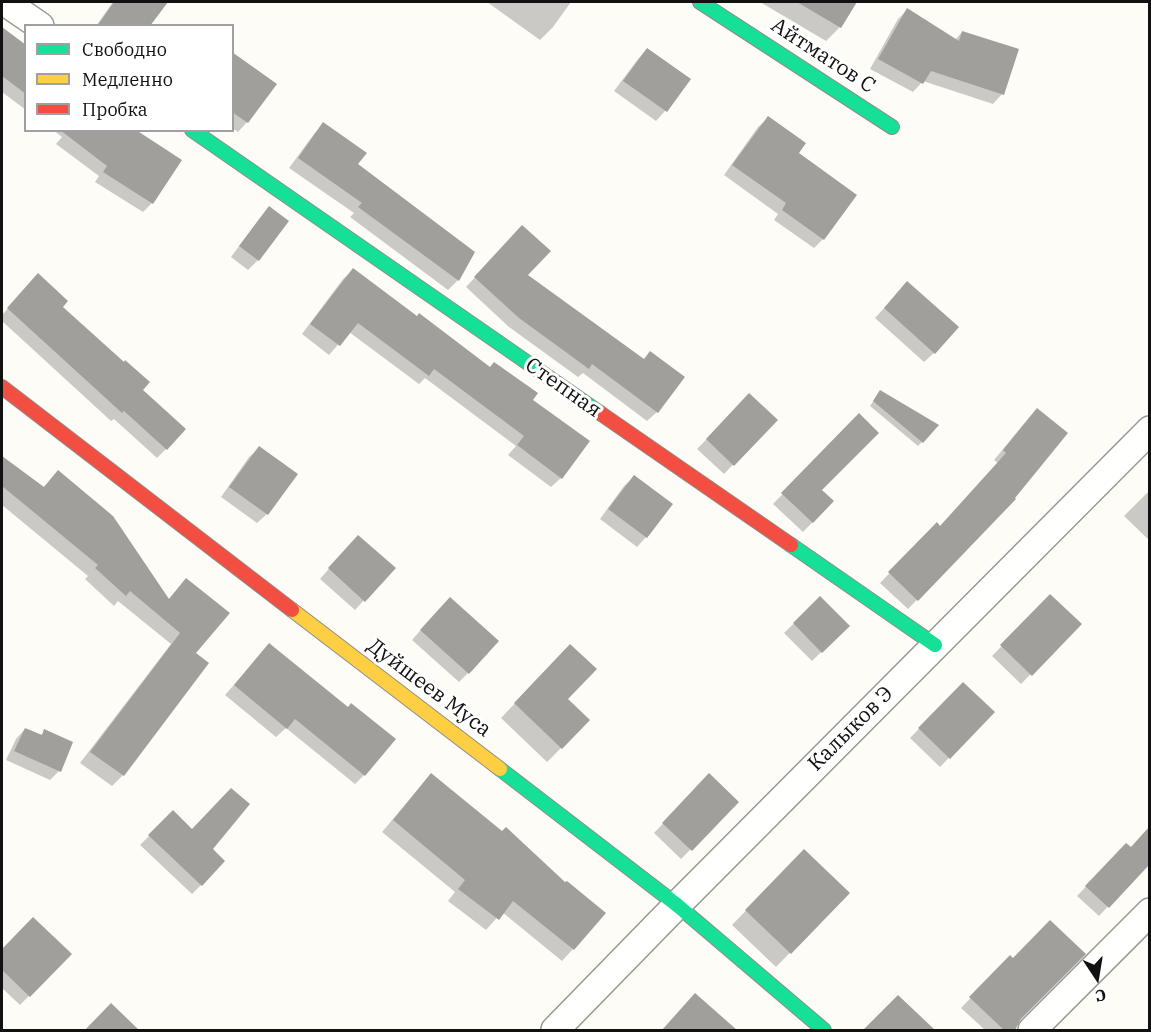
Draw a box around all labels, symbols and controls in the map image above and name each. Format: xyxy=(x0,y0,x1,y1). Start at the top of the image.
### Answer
street label: Айтматов С xyxy=(766,13,880,99)
legend xyxy=(24,24,234,132)
text: Свободно xyxy=(82,38,167,61)
text: Медленно xyxy=(82,68,173,91)
text: Пробка xyxy=(82,98,148,121)
street label: Степная xyxy=(520,353,606,423)
street label: Дуйшеев Муса xyxy=(362,633,496,743)
street label: Калыков Э xyxy=(803,681,899,777)
north arrow xyxy=(1067,948,1127,1008)
text: С xyxy=(1093,985,1108,1006)

